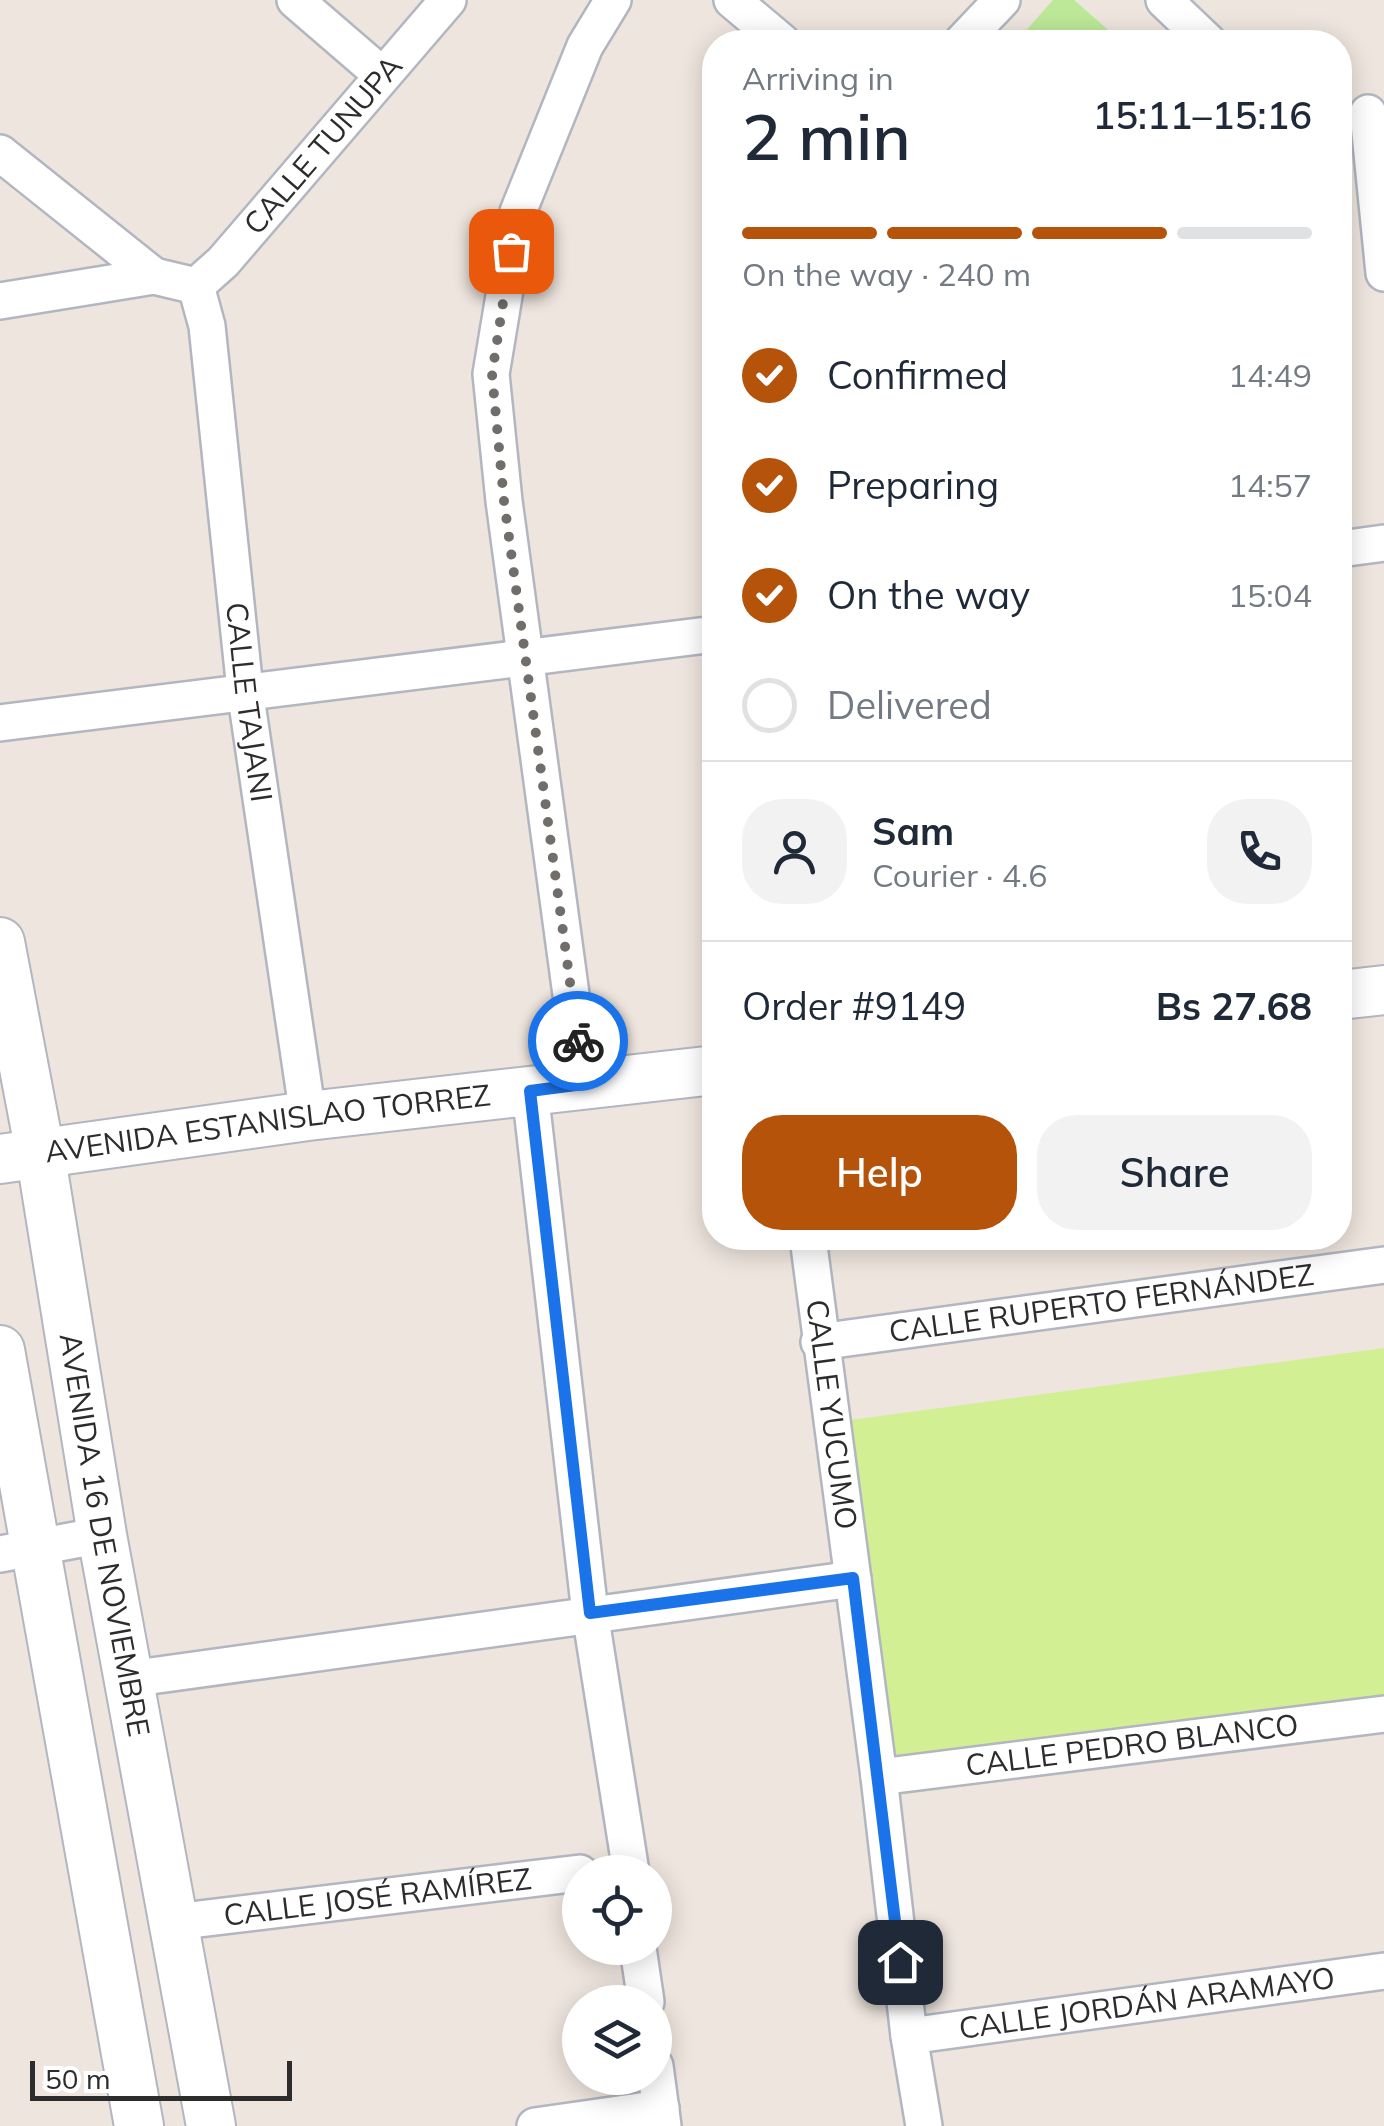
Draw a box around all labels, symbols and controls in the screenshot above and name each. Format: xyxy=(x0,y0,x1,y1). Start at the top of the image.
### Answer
street label: CALLE TUNUPA xyxy=(235,47,410,242)
text: Arriving in xyxy=(742,58,894,98)
text: 15:11–15:16 xyxy=(1092,91,1312,139)
text: 2 min xyxy=(742,95,911,176)
pin xyxy=(469,209,554,294)
icon: bag xyxy=(484,224,539,279)
text: On the way · 240 m xyxy=(742,254,1031,294)
icon: check xyxy=(742,348,797,403)
text: Confirmed xyxy=(827,351,1008,399)
text: 14:49 xyxy=(1228,355,1312,395)
icon: check xyxy=(742,458,797,513)
text: Preparing xyxy=(827,461,999,509)
text: 14:57 xyxy=(1228,465,1312,505)
icon: check xyxy=(742,568,797,623)
text: On the way xyxy=(827,571,1030,619)
text: 15:04 xyxy=(1228,575,1312,615)
street label: CALLE TAJANI xyxy=(218,600,281,804)
text: Delivered xyxy=(827,681,992,729)
button: person xyxy=(742,799,847,904)
button: phone xyxy=(1207,799,1312,904)
text: Sam xyxy=(872,807,954,855)
text: Courier · 4.6 xyxy=(872,855,1048,895)
text: Order #9149 xyxy=(742,982,966,1030)
text: Bs 27.68 xyxy=(1156,982,1312,1030)
courier xyxy=(528,991,628,1091)
icon: bike xyxy=(551,1014,606,1069)
street label: AVENIDA ESTANISLAO TORREZ xyxy=(42,1076,492,1171)
button: Help xyxy=(742,1115,1017,1230)
button: Share xyxy=(1037,1115,1312,1230)
street label: CALLE RUPERTO FERNÁNDEZ xyxy=(887,1255,1316,1350)
street label: CALLE YUCUMO xyxy=(798,1297,866,1532)
street label: AVENIDA 16 DE NOVIEMBRE xyxy=(52,1330,159,1740)
street label: CALLE PEDRO BLANCO xyxy=(963,1705,1301,1784)
map controls xyxy=(562,1855,672,2095)
button: locate xyxy=(562,1855,672,1965)
street label: CALLE JOSÉ RAMÍREZ xyxy=(221,1859,533,1934)
pin xyxy=(858,1920,943,2005)
icon: home xyxy=(873,1935,928,1990)
street label: CALLE JORDÁN ARAMAYO xyxy=(956,1958,1337,2047)
button: layers xyxy=(562,1985,672,2095)
scale bar xyxy=(30,2056,292,2100)
text: 50 m xyxy=(45,2061,111,2096)

